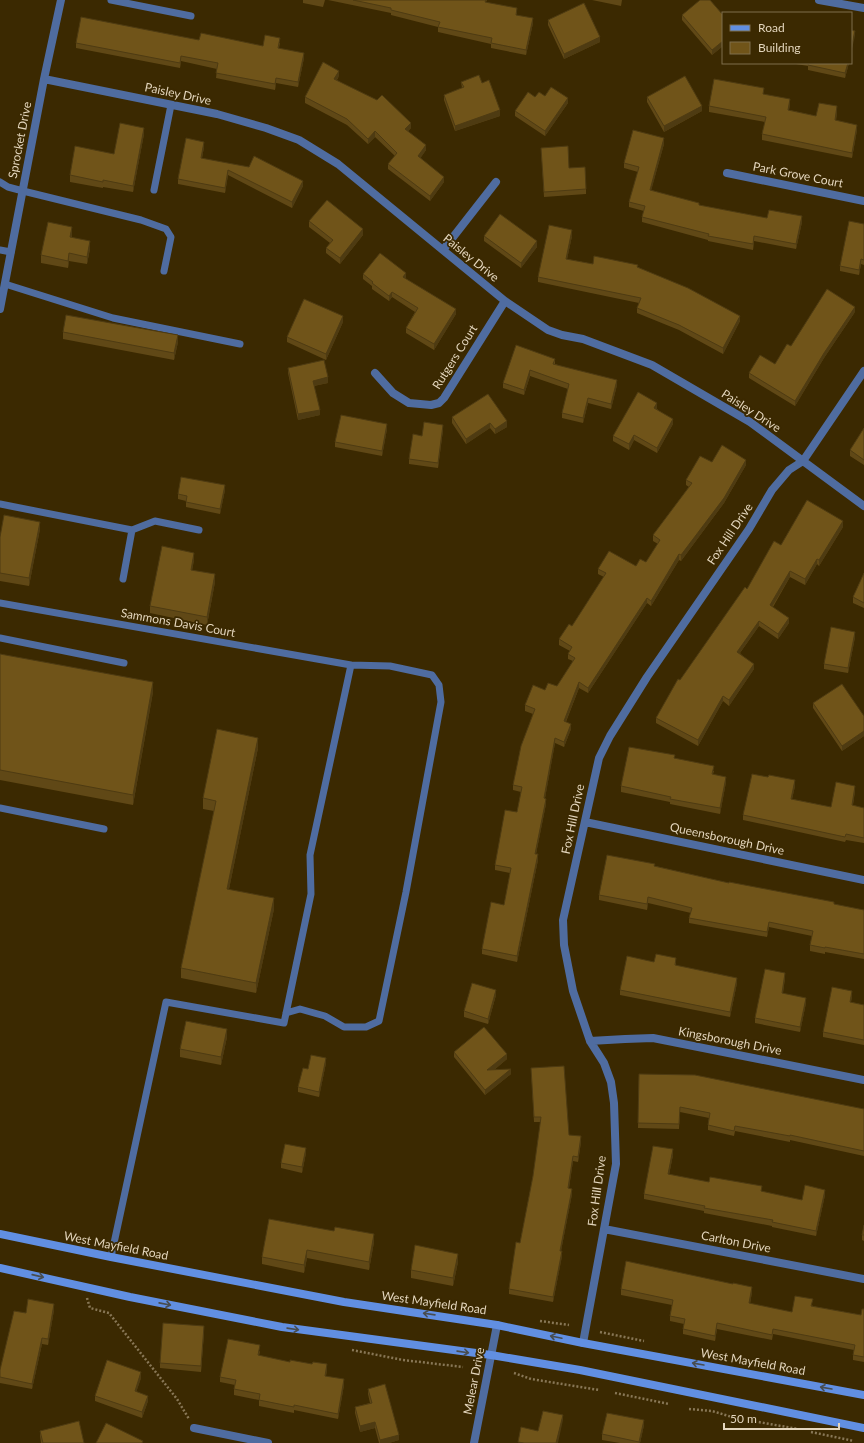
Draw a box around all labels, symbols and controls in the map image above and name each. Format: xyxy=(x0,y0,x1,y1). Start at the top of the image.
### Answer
legend xyxy=(722,12,852,64)
text: Road xyxy=(758,20,785,35)
text: Building xyxy=(758,40,801,55)
street label: Paisley Drive xyxy=(143,79,213,108)
street label: Sprocket Drive xyxy=(5,100,34,180)
street label: Park Grove Court xyxy=(752,158,845,191)
street label: Paisley Drive xyxy=(440,230,502,285)
street label: Rutgers Court xyxy=(429,321,481,392)
street label: Paisley Drive xyxy=(719,386,784,435)
street label: Fox Hill Drive xyxy=(703,500,756,567)
street label: Sammons Davis Court xyxy=(120,605,237,640)
street label: Fox Hill Drive xyxy=(558,783,587,855)
street label: Queensborough Drive xyxy=(669,819,786,858)
street label: Kingsborough Drive xyxy=(677,1023,783,1058)
street label: Fox Hill Drive xyxy=(584,1155,609,1227)
street label: Carlton Drive xyxy=(700,1227,772,1256)
street label: West Mayfield Road xyxy=(63,1228,170,1263)
one-way arrow xyxy=(31,1273,44,1281)
street label: West Mayfield Road xyxy=(381,1288,488,1317)
one-way arrow xyxy=(158,1300,171,1308)
one-way arrow xyxy=(422,1310,435,1318)
one-way arrow xyxy=(286,1325,299,1333)
one-way arrow xyxy=(550,1333,563,1341)
street label: West Mayfield Road xyxy=(700,1345,807,1378)
street label: Melear Drive xyxy=(460,1346,487,1416)
one-way arrow xyxy=(456,1348,469,1355)
one-way arrow xyxy=(692,1360,705,1368)
one-way arrow xyxy=(820,1384,833,1392)
scale bar xyxy=(724,1405,839,1431)
text: 50 m xyxy=(730,1411,757,1426)

